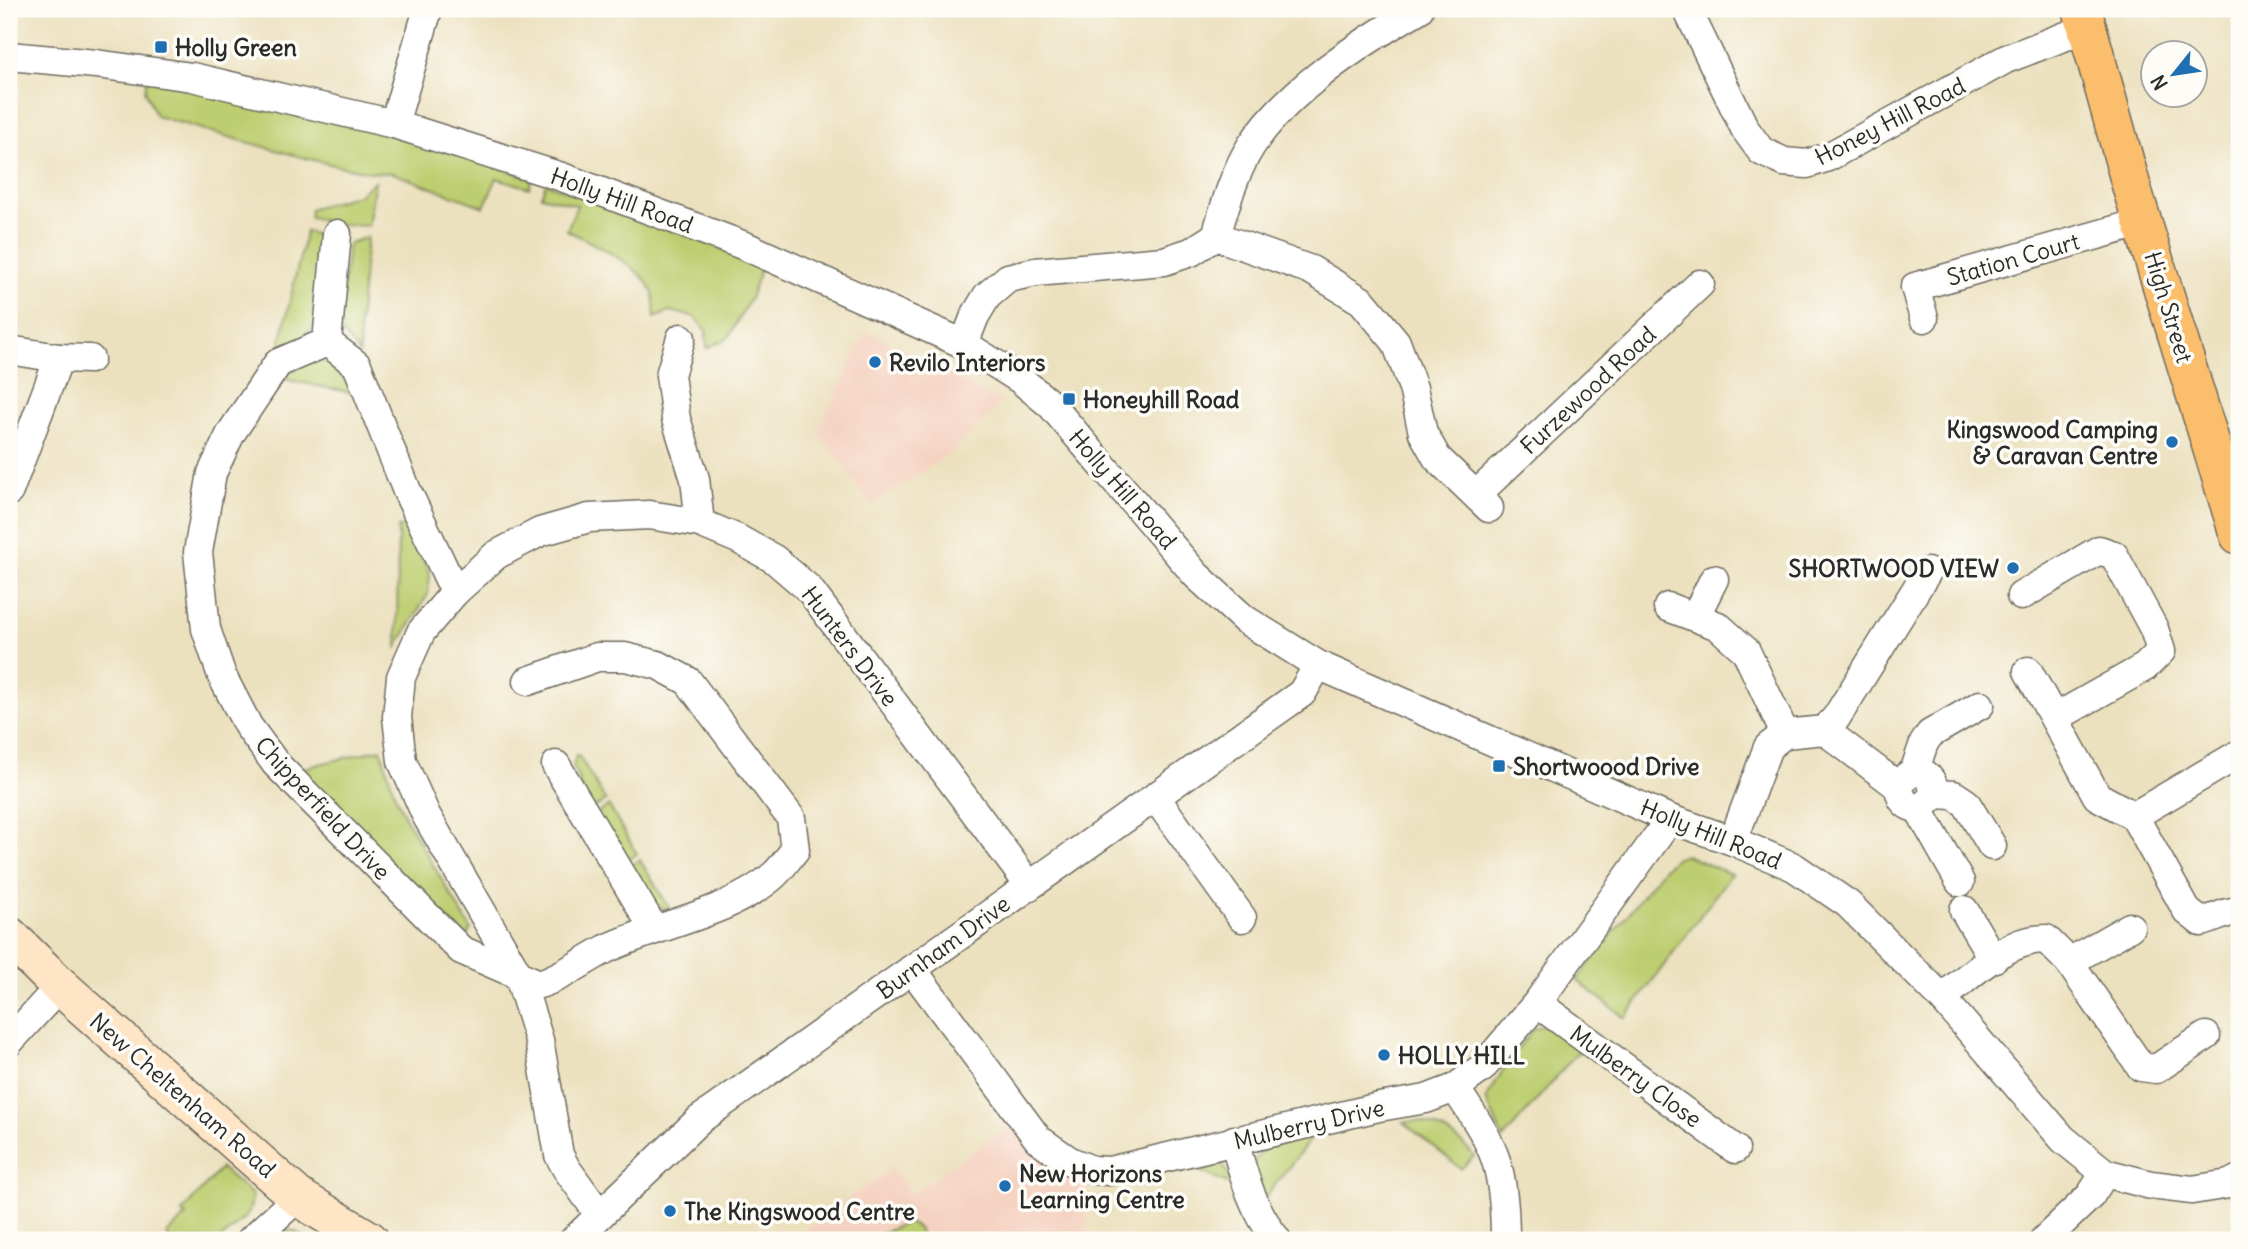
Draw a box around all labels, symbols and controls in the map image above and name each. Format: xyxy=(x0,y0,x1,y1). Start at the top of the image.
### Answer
place label: Holly Green xyxy=(175,33,297,62)
north arrow xyxy=(2140,38,2210,108)
marker: Holly Green xyxy=(153,39,169,55)
street label: Honey Hill Road xyxy=(1810,71,1970,171)
text: N xyxy=(2146,71,2173,94)
street label: Holly Hill Road xyxy=(547,161,697,239)
street label: Station Court xyxy=(1943,226,2083,292)
street label: High Street xyxy=(2138,248,2200,366)
street label: Furzewood Road xyxy=(1514,320,1662,460)
place label: Revilo Interiors xyxy=(889,348,1046,377)
marker: Revilo Interiors xyxy=(867,354,883,370)
place label: Honeyhill Road xyxy=(1083,385,1240,414)
marker: Honeyhill Road xyxy=(1061,391,1077,407)
place label: Kingswood Camping & Caravan Centre xyxy=(1946,415,2158,470)
street label: Holly Hill Road xyxy=(1063,423,1183,555)
marker: Kingswood Camping & Caravan Centre xyxy=(2164,434,2180,450)
place label: SHORTWOOD VIEW xyxy=(1789,554,1999,583)
marker: SHORTWOOD VIEW xyxy=(2005,560,2021,576)
street label: Hunters Drive xyxy=(795,580,905,712)
street label: Chipperfield Drive xyxy=(249,730,397,886)
place label: Shortwoood Drive xyxy=(1513,752,1699,781)
marker: Shortwoood Drive xyxy=(1491,758,1507,774)
street label: Holly Hill Road xyxy=(1636,793,1786,875)
street label: Burnham Drive xyxy=(871,889,1015,1005)
street label: New Cheltenham Road xyxy=(84,1006,282,1184)
street label: Mulberry Close xyxy=(1565,1019,1707,1133)
place label: HOLLY HILL xyxy=(1398,1041,1526,1070)
marker: HOLLY HILL xyxy=(1376,1047,1392,1063)
street label: Mulberry Drive xyxy=(1231,1093,1387,1155)
place label: New Horizons Learning Centre xyxy=(1019,1159,1185,1214)
marker: New Horizons Learning Centre xyxy=(997,1178,1013,1194)
place label: The Kingswood Centre xyxy=(684,1197,915,1226)
marker: The Kingswood Centre xyxy=(662,1203,678,1219)

